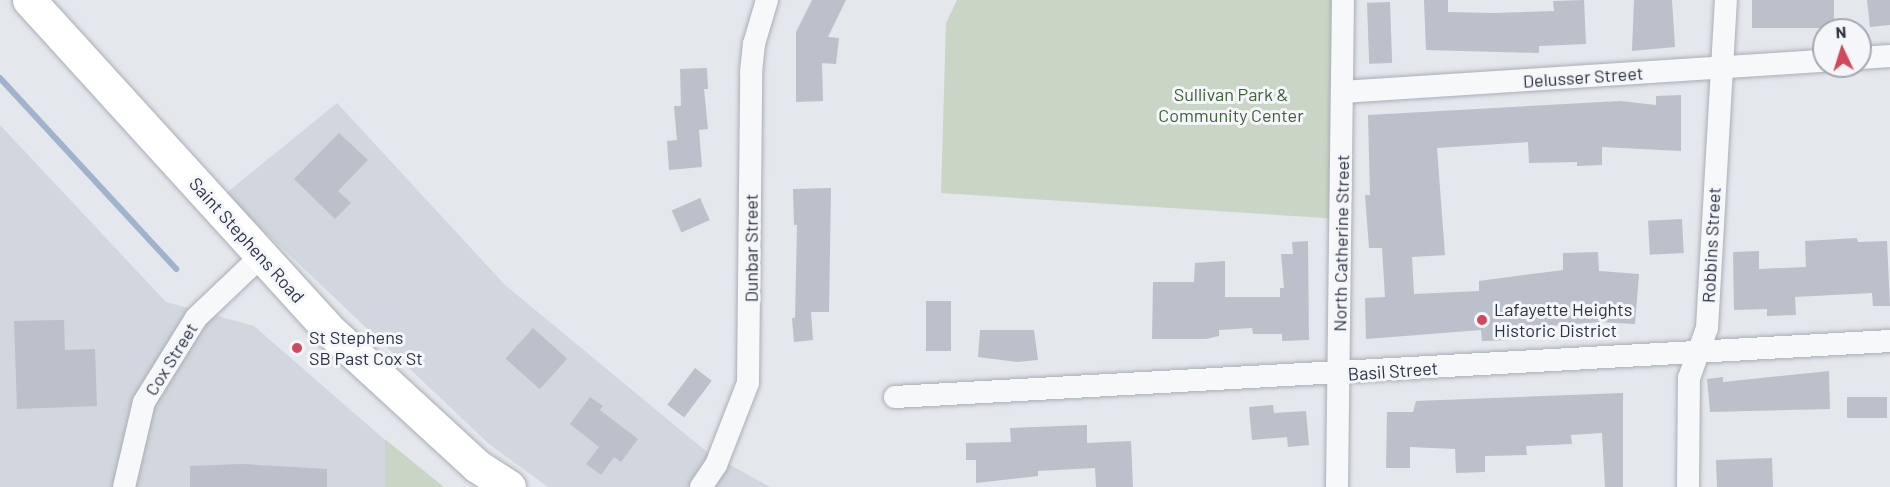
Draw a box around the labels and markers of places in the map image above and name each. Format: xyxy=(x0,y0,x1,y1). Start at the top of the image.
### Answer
place label: Lafayette Heights Historic District xyxy=(1494,299,1633,342)
marker: Lafayette Heights Historic District xyxy=(1475,313,1489,327)
place label: St Stephens SB Past Cox St xyxy=(309,327,423,370)
marker: St Stephens SB Past Cox St xyxy=(290,341,304,355)

